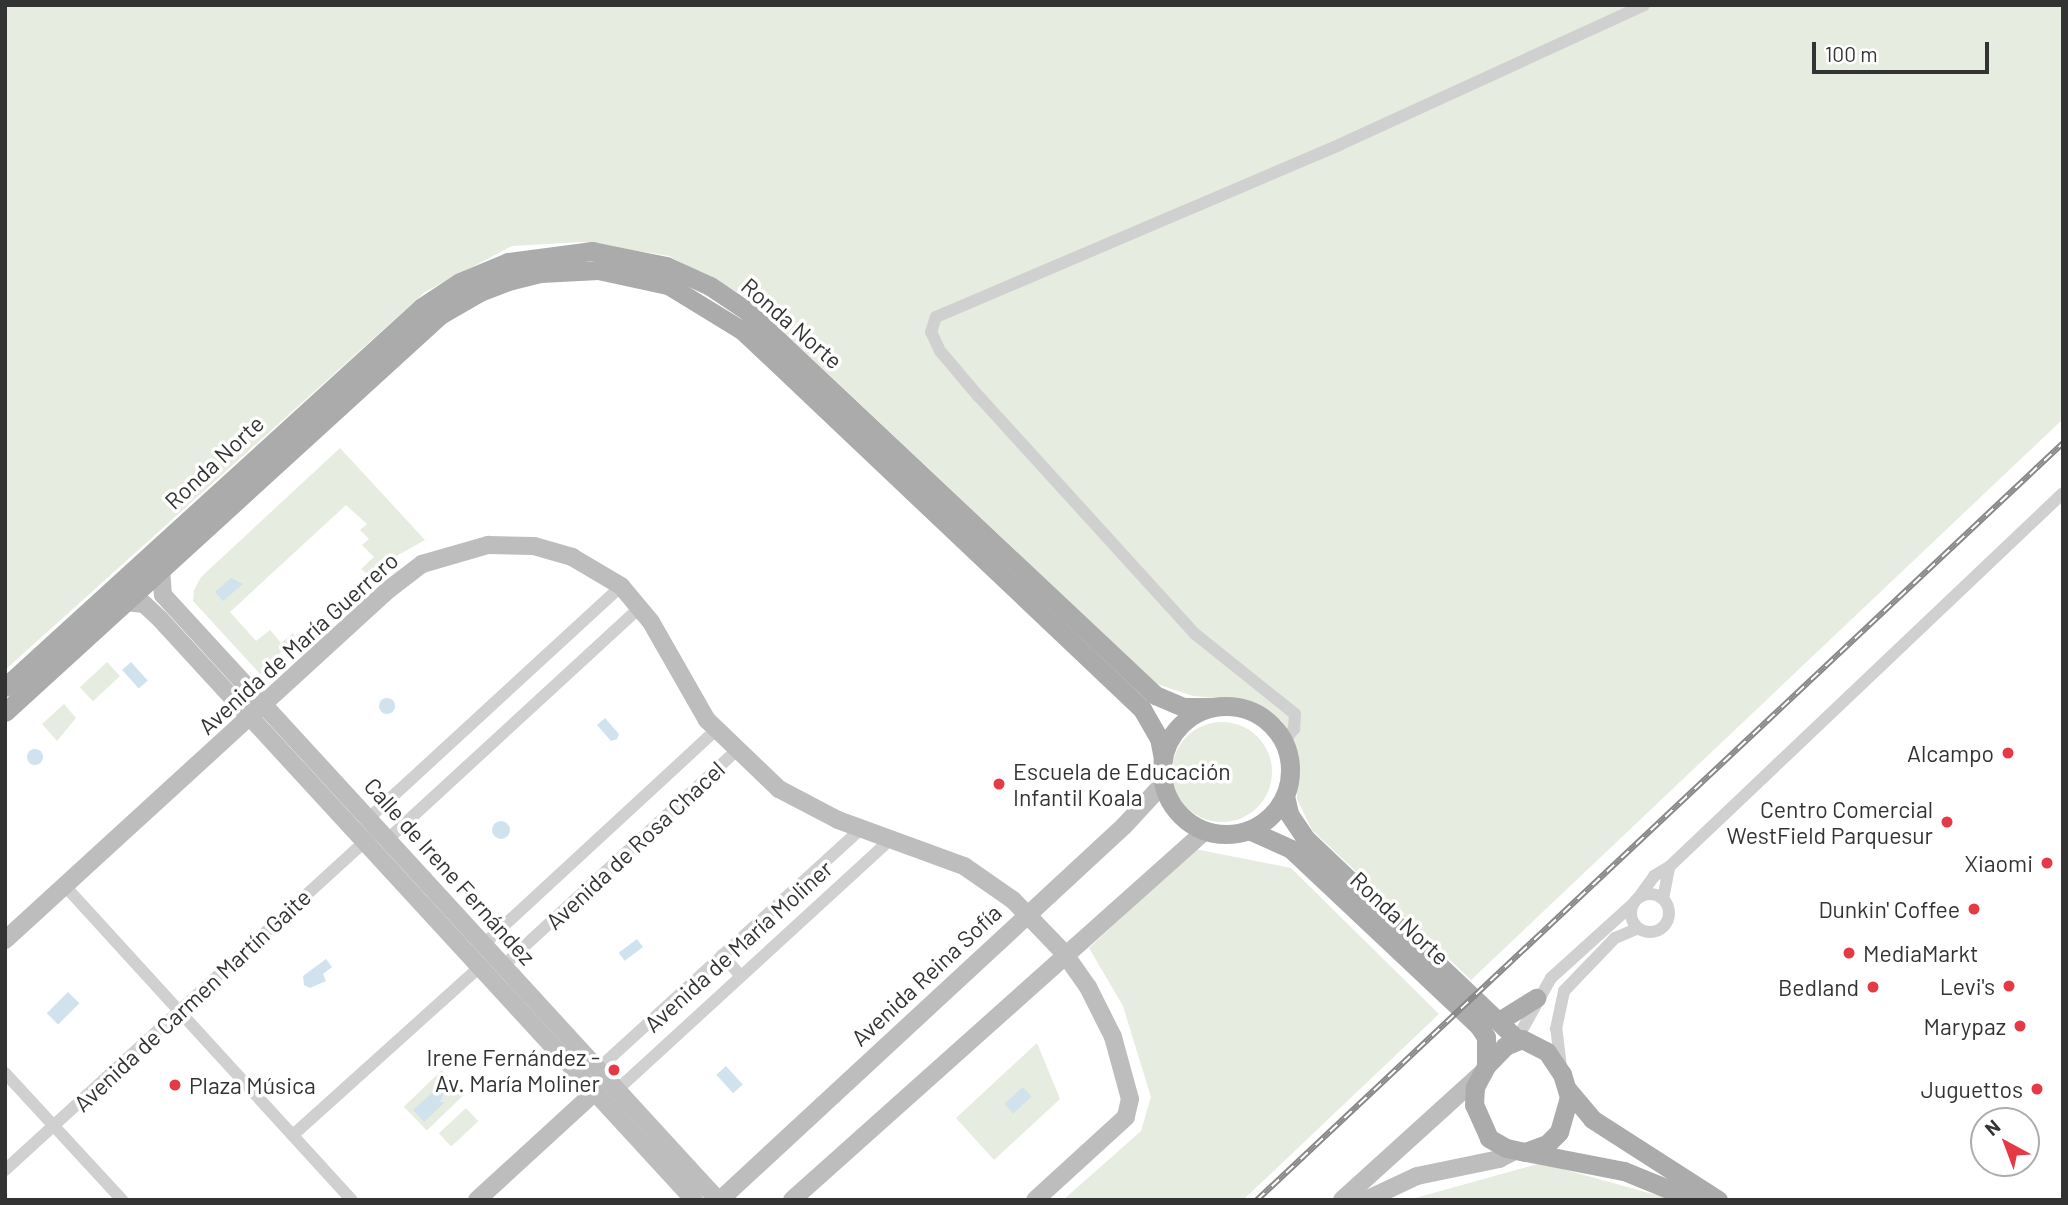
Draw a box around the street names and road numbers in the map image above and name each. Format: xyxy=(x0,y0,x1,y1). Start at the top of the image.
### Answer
street label: Ronda Norte xyxy=(736,272,848,374)
street label: Ronda Norte xyxy=(159,409,269,515)
street label: Avenida de María Guerrero xyxy=(193,546,403,740)
street label: Avenida de Rosa Chacel xyxy=(540,755,730,935)
street label: Calle de Irene Fernández xyxy=(359,772,541,970)
street label: Avenida de María Moliner xyxy=(638,854,838,1038)
street label: Ronda Norte xyxy=(1345,865,1455,971)
street label: Avenida de Carmen Martín Gaite xyxy=(68,883,316,1117)
street label: Avenida Reina Sofía xyxy=(845,898,1007,1052)

